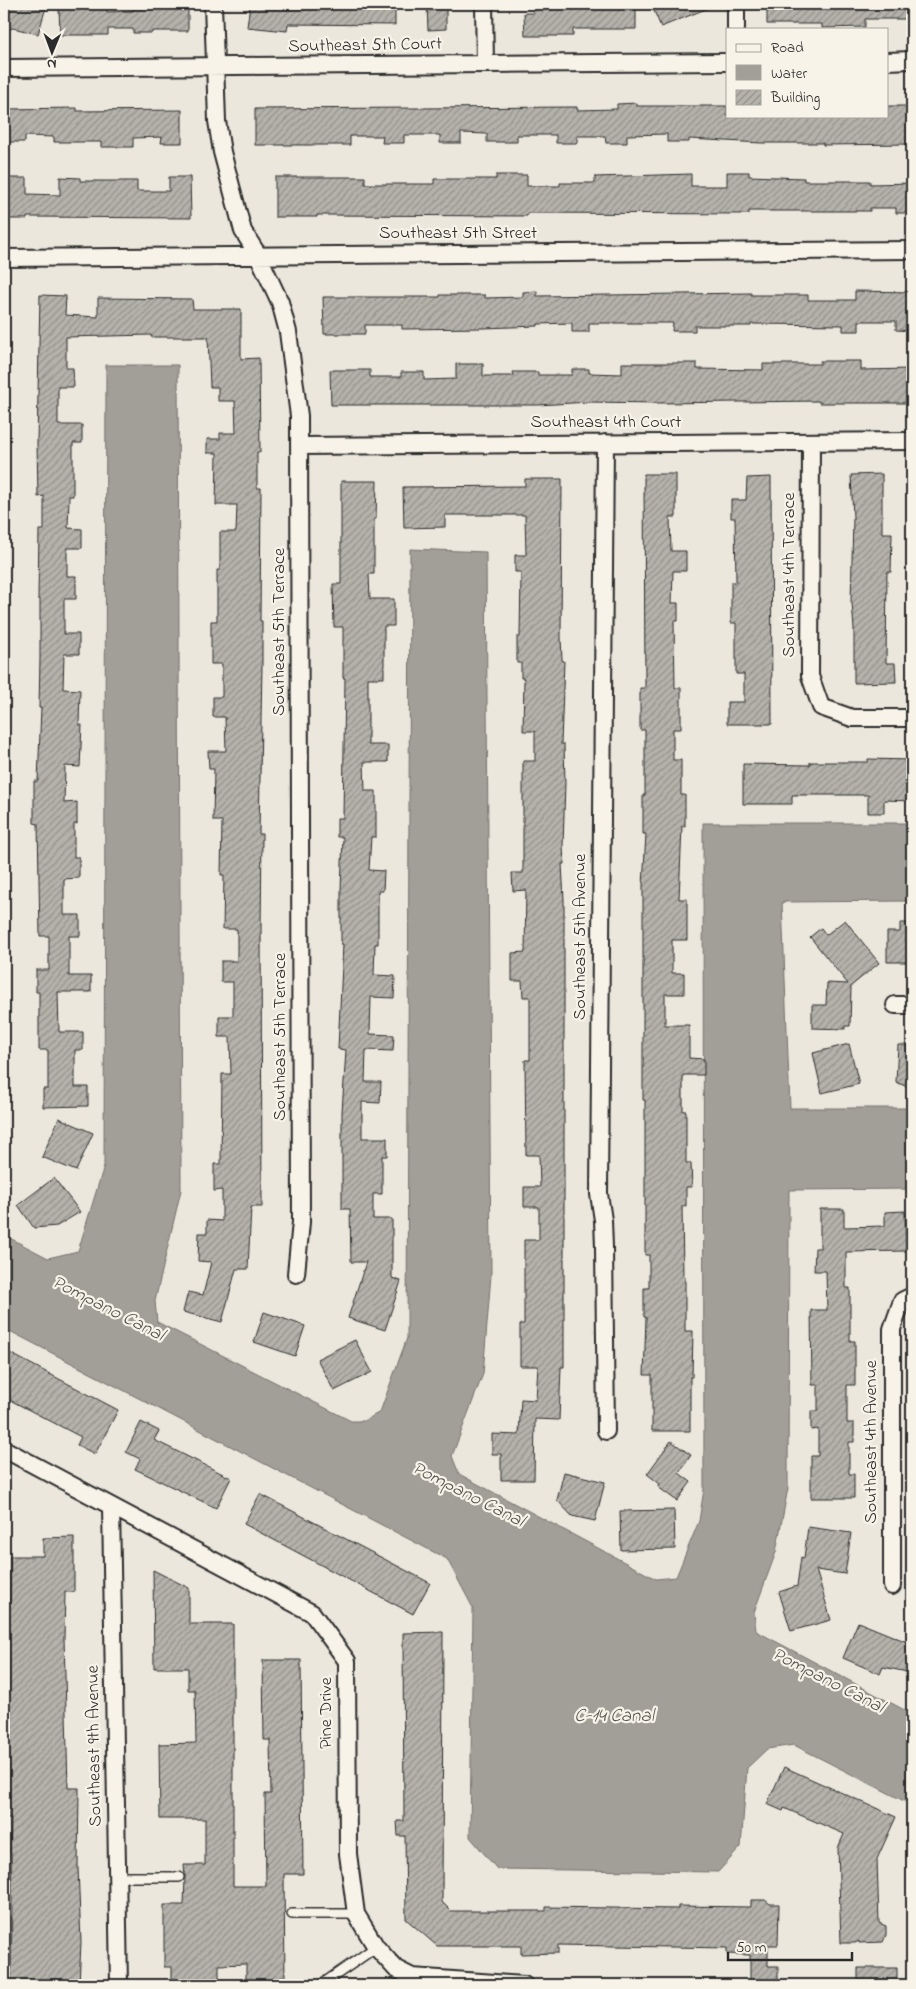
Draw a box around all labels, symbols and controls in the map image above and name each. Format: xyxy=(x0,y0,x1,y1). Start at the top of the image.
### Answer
north arrow xyxy=(28,28,78,78)
legend xyxy=(726,28,888,118)
street label: Southeast 5th Court xyxy=(288,32,442,60)
text: Road xyxy=(771,37,804,59)
text: N xyxy=(47,53,57,74)
text: Water xyxy=(771,63,807,85)
text: Building xyxy=(770,87,820,110)
street label: Southeast 5th Street xyxy=(379,221,537,247)
street label: Southeast 4th Court xyxy=(531,410,681,436)
street label: Southeast 4th Terrace xyxy=(777,492,803,658)
street label: Southeast 5th Terrace xyxy=(267,547,293,716)
street label: Southeast 5th Avenue xyxy=(568,853,594,1020)
street label: Southeast 5th Terrace xyxy=(268,952,294,1121)
water label: Pompano Canal xyxy=(47,1269,171,1350)
street label: Southeast 4th Avenue xyxy=(859,1359,885,1524)
water label: Pompano Canal xyxy=(407,1455,531,1536)
water label: Pompano Canal xyxy=(767,1641,891,1722)
street label: Southeast 9th Avenue xyxy=(81,1664,109,1827)
street label: Pine Drive xyxy=(314,1676,340,1749)
water label: C-14 Canal xyxy=(574,1703,657,1730)
scale bar xyxy=(728,1929,852,1961)
text: 50 m xyxy=(736,1937,767,1959)

